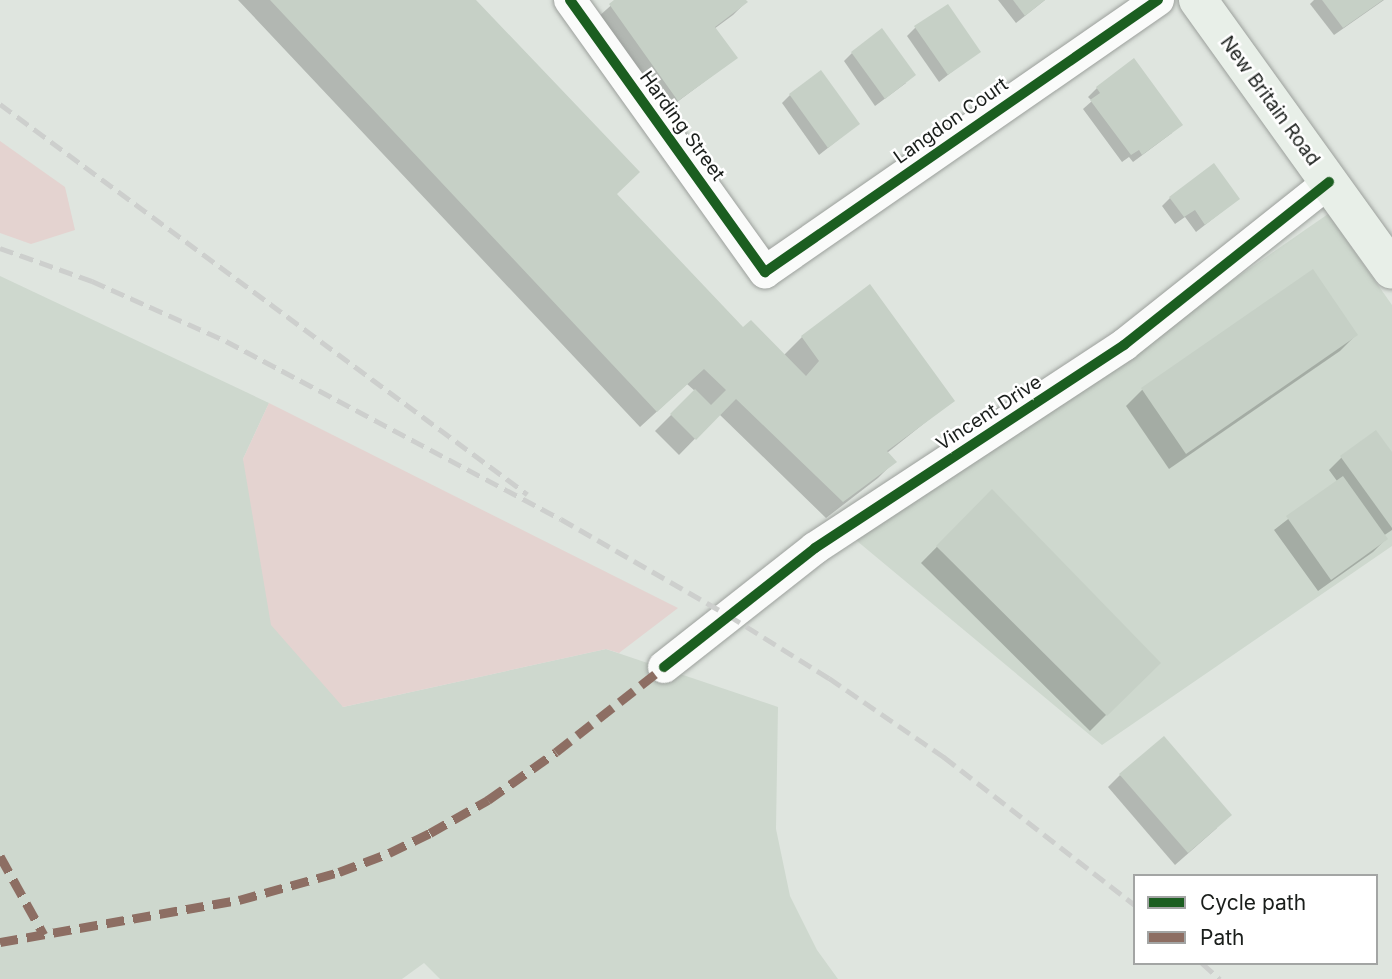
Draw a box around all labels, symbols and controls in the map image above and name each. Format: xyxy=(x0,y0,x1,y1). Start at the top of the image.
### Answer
street label: New Britain Road xyxy=(1215,32,1325,170)
street label: Harding Street xyxy=(635,67,729,185)
street label: Langdon Court xyxy=(890,73,1012,169)
street label: Vincent Drive xyxy=(932,371,1046,455)
legend xyxy=(1133,874,1378,965)
text: Cycle path xyxy=(1200,890,1306,915)
text: Path xyxy=(1200,925,1245,950)

